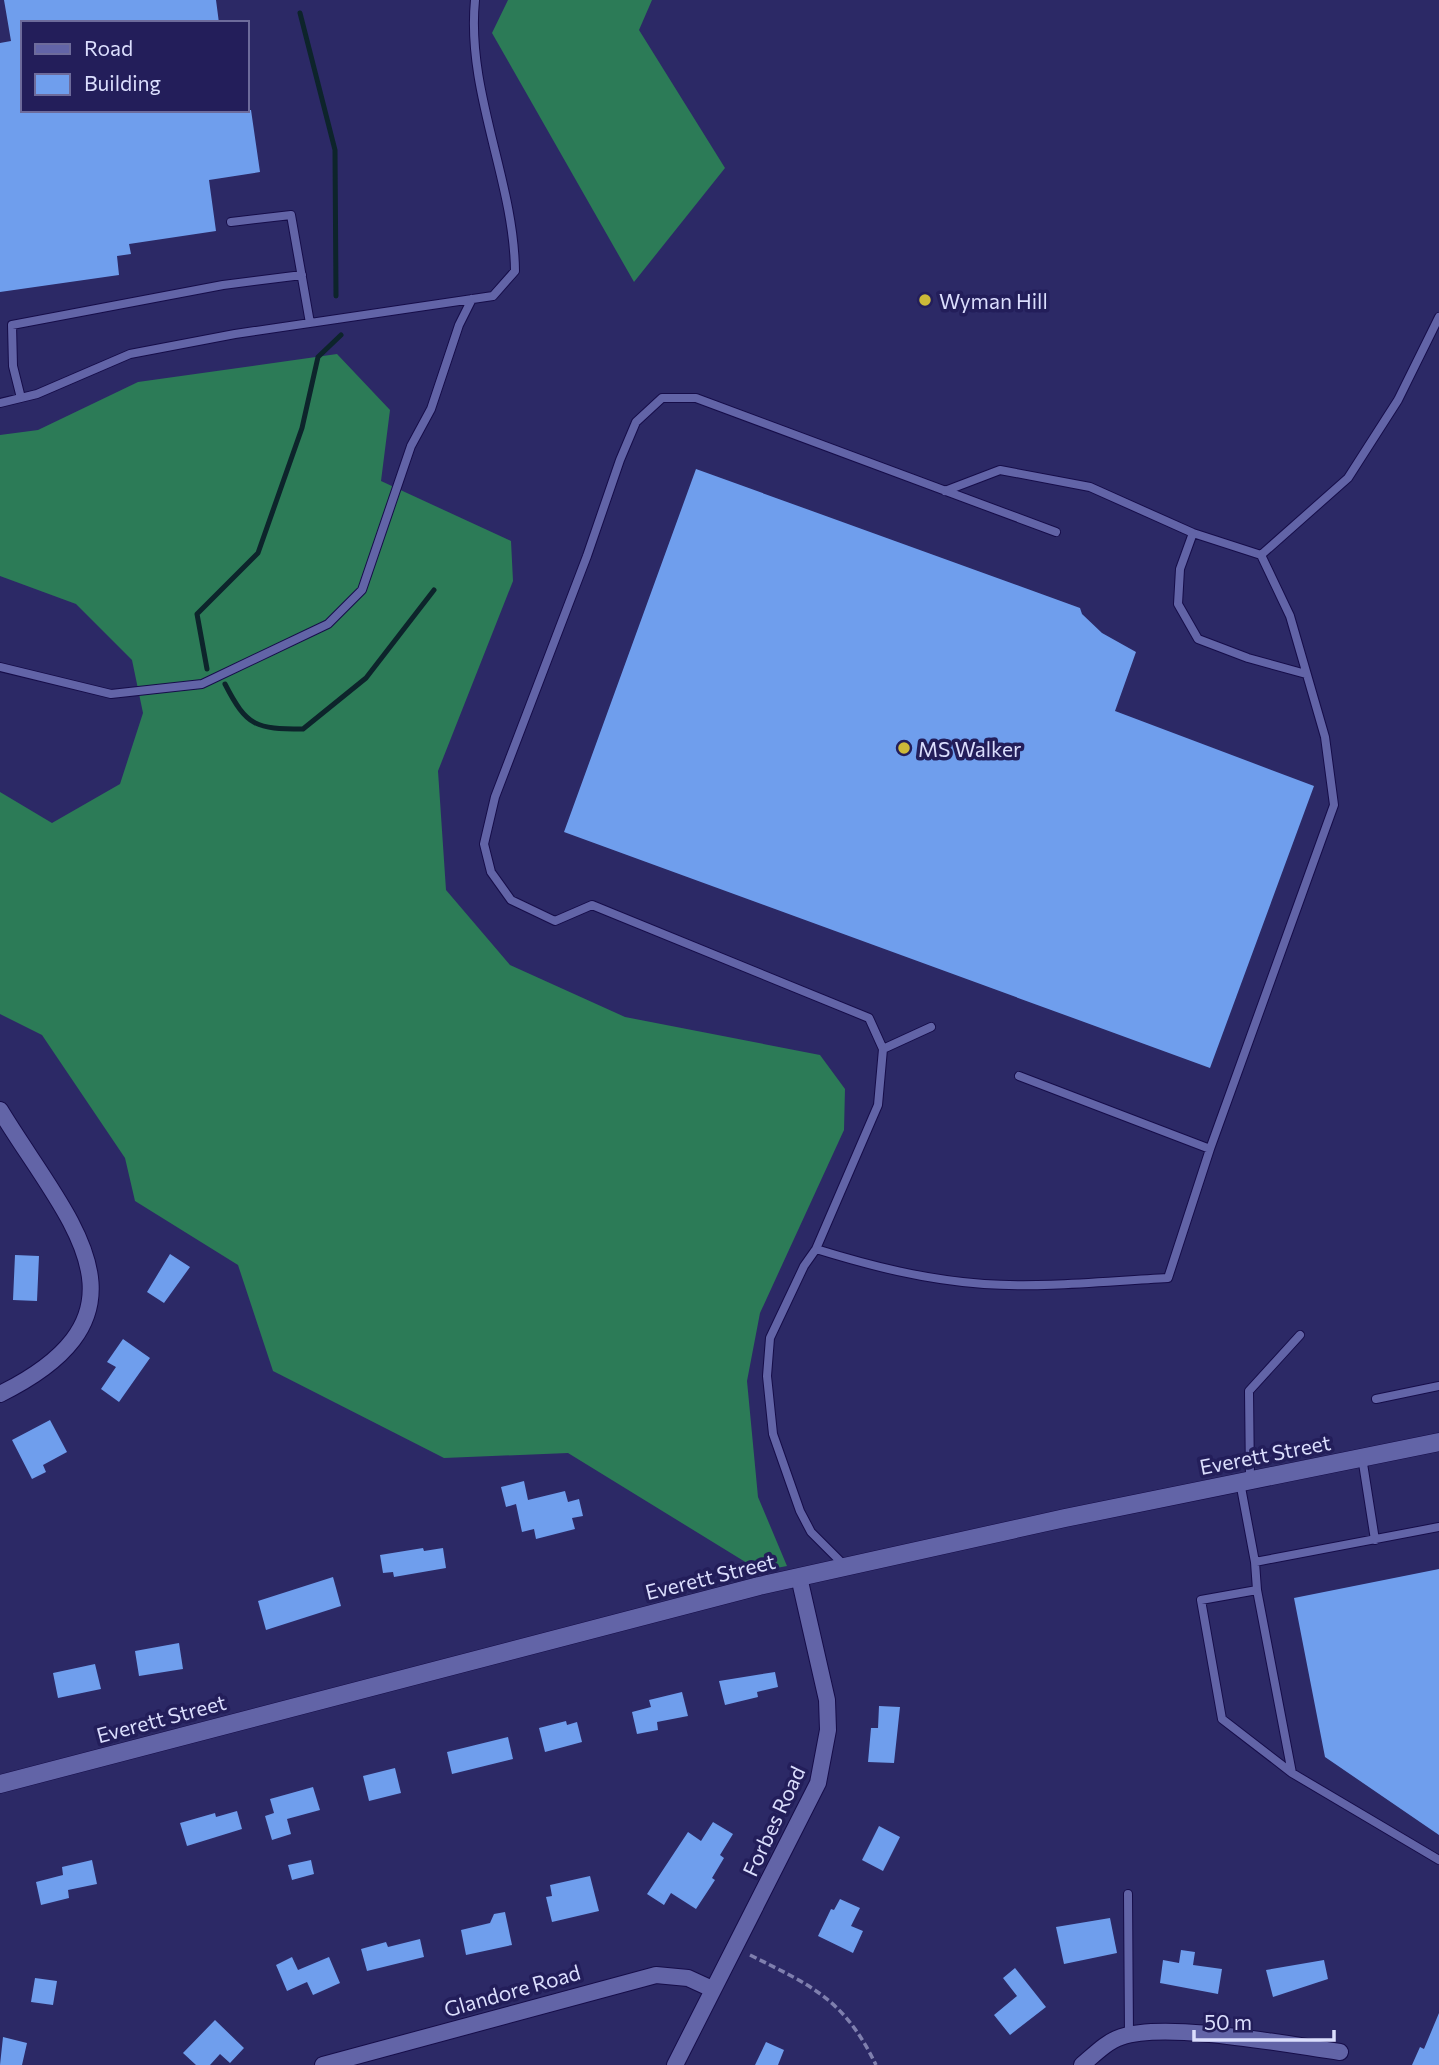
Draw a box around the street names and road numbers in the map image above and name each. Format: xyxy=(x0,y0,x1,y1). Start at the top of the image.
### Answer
street label: Everett Street xyxy=(1197,1429,1333,1479)
street label: Everett Street xyxy=(642,1548,778,1604)
street label: Everett Street xyxy=(93,1689,229,1747)
street label: Forbes Road xyxy=(737,1762,809,1880)
street label: Glandore Road xyxy=(441,1959,583,2021)

